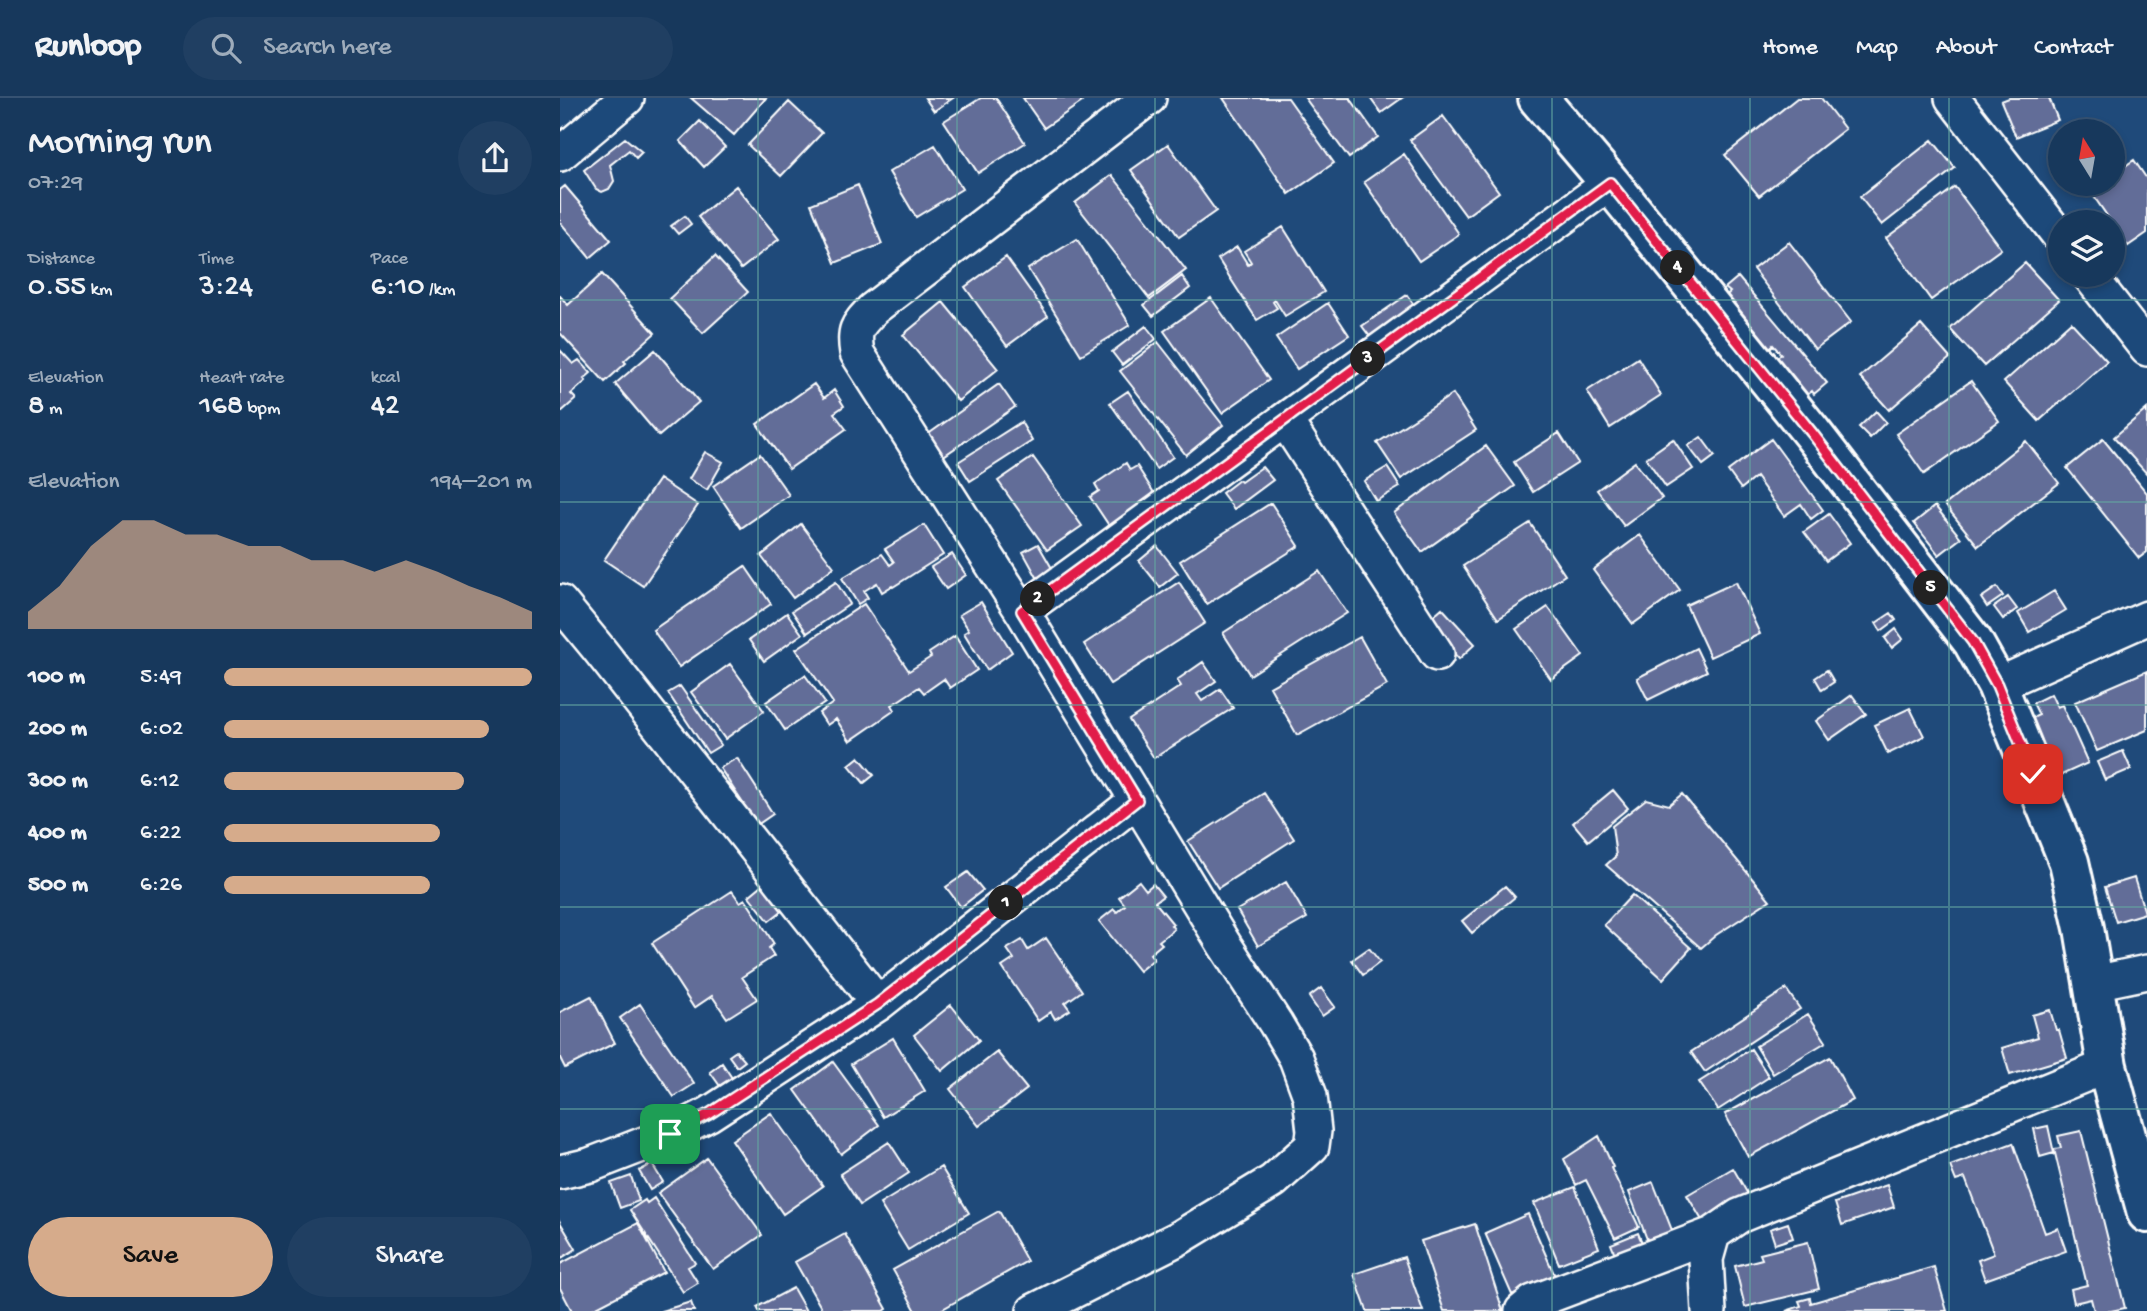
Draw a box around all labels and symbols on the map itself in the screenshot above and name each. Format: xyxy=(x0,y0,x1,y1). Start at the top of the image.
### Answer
north arrow xyxy=(2048,119,2124,196)
pin: 4 xyxy=(1660,250,1696,286)
pin: 3 xyxy=(1350,342,1386,376)
pin: 5 xyxy=(1914,570,1948,606)
pin: 2 xyxy=(1021,582,1056,616)
pin xyxy=(2003,744,2063,804)
pin: 1 xyxy=(988,886,1024,920)
pin xyxy=(640,1104,700,1164)

